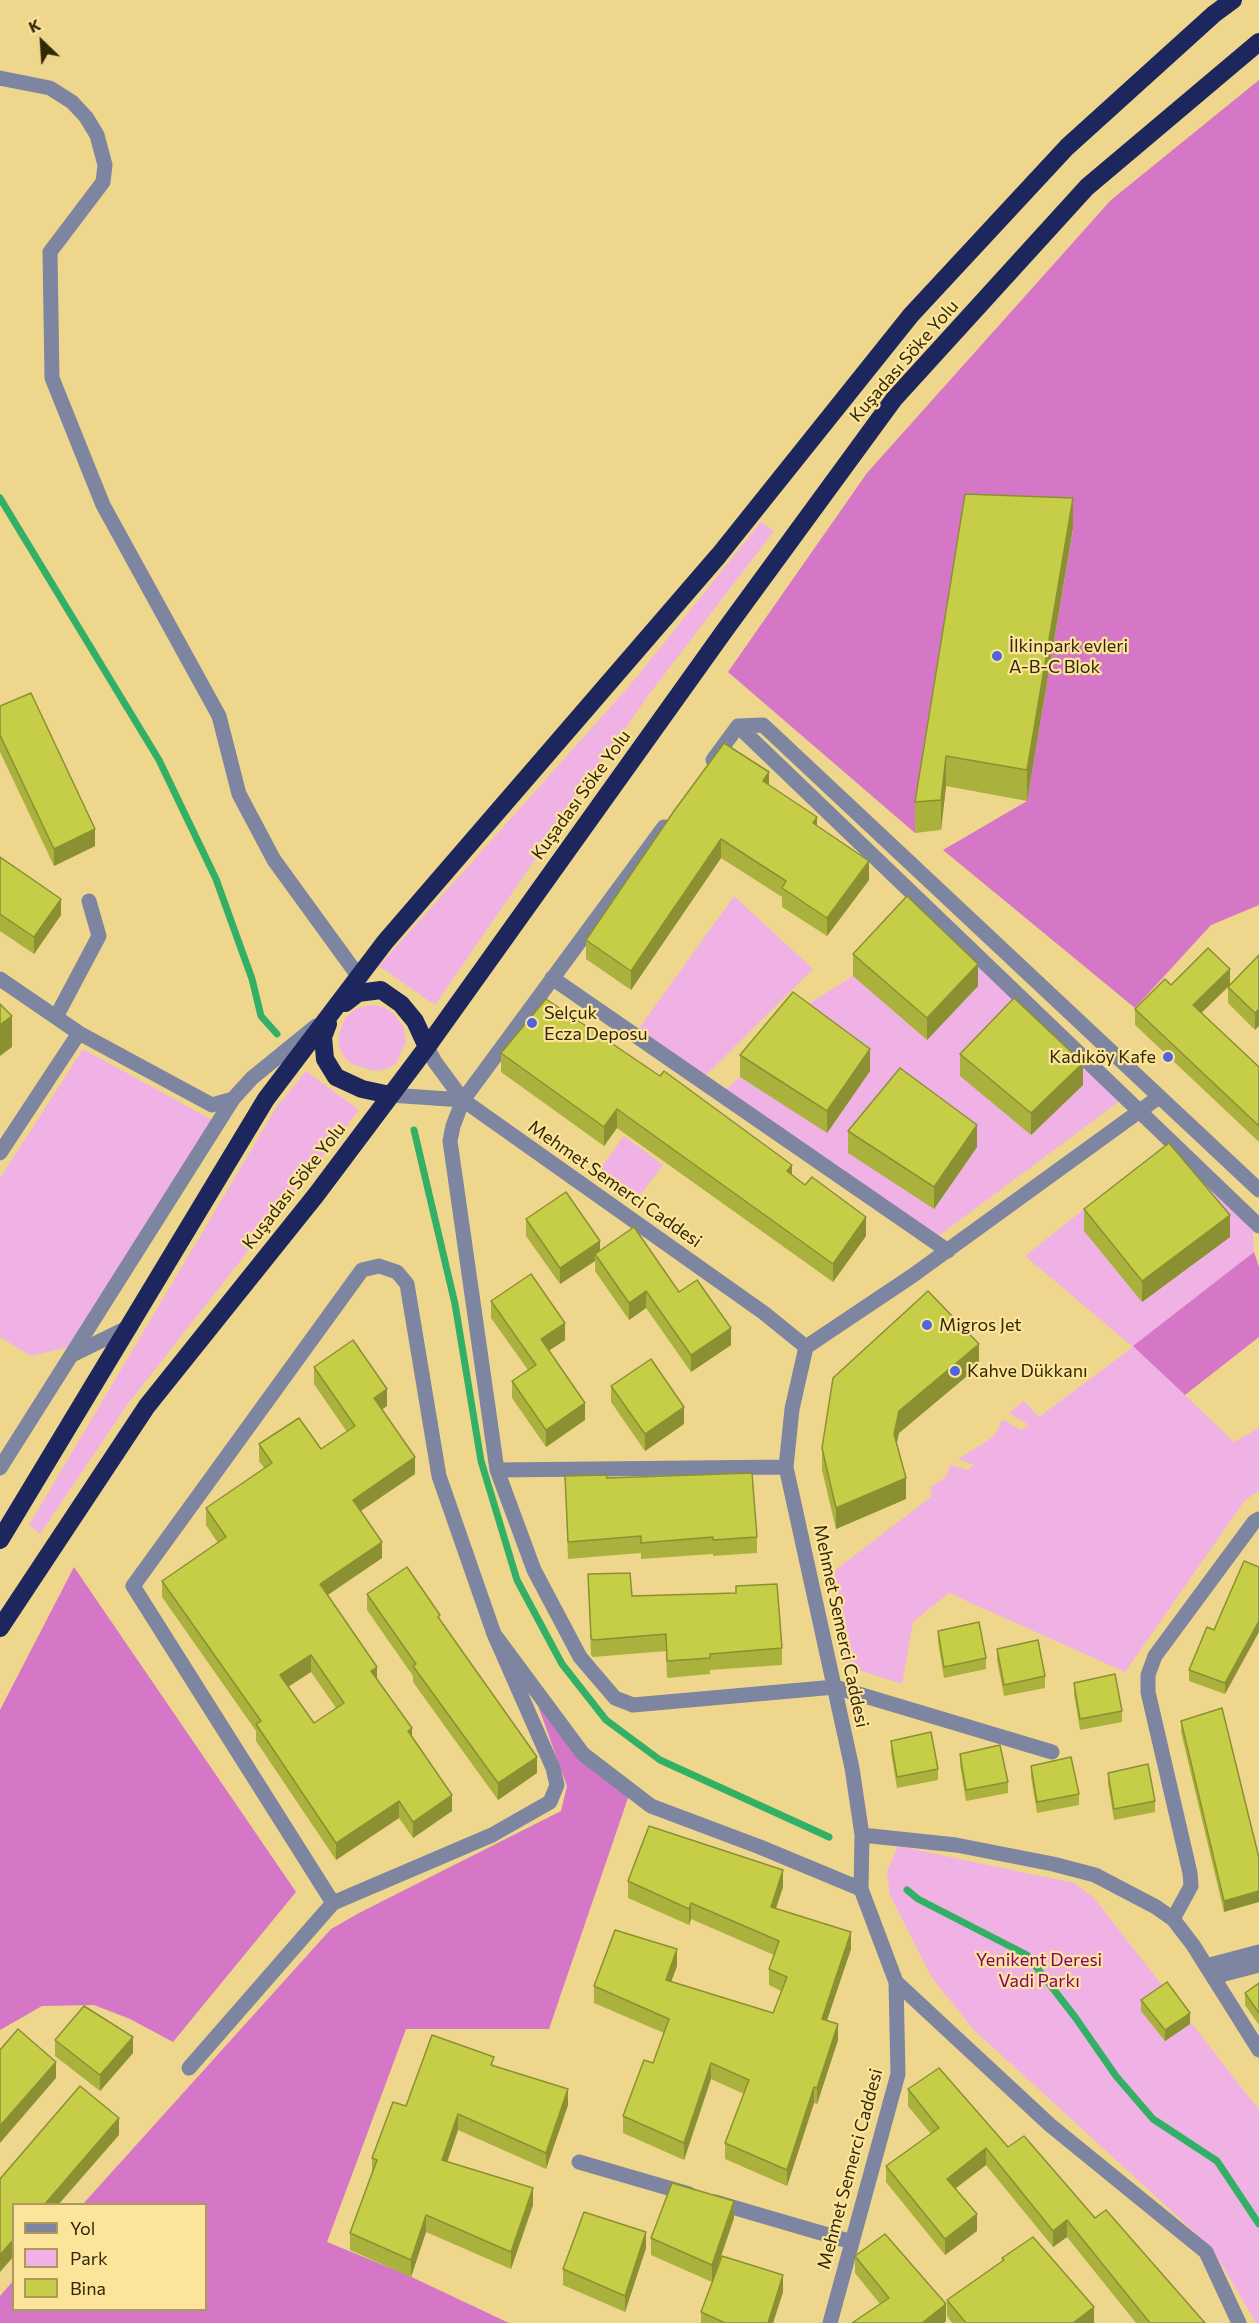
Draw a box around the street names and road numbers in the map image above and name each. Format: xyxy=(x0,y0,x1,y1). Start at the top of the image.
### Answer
street label: Kuşadası Söke Yolu xyxy=(845,296,963,426)
street label: Kuşadası Söke Yolu xyxy=(527,726,635,864)
street label: Mehmet Semerci Caddesi xyxy=(524,1116,706,1252)
street label: Kuşadası Söke Yolu xyxy=(238,1118,350,1254)
street label: Mehmet Semerci Caddesi xyxy=(809,1523,873,1729)
street label: Mehmet Semerci Caddesi xyxy=(813,2066,887,2272)

